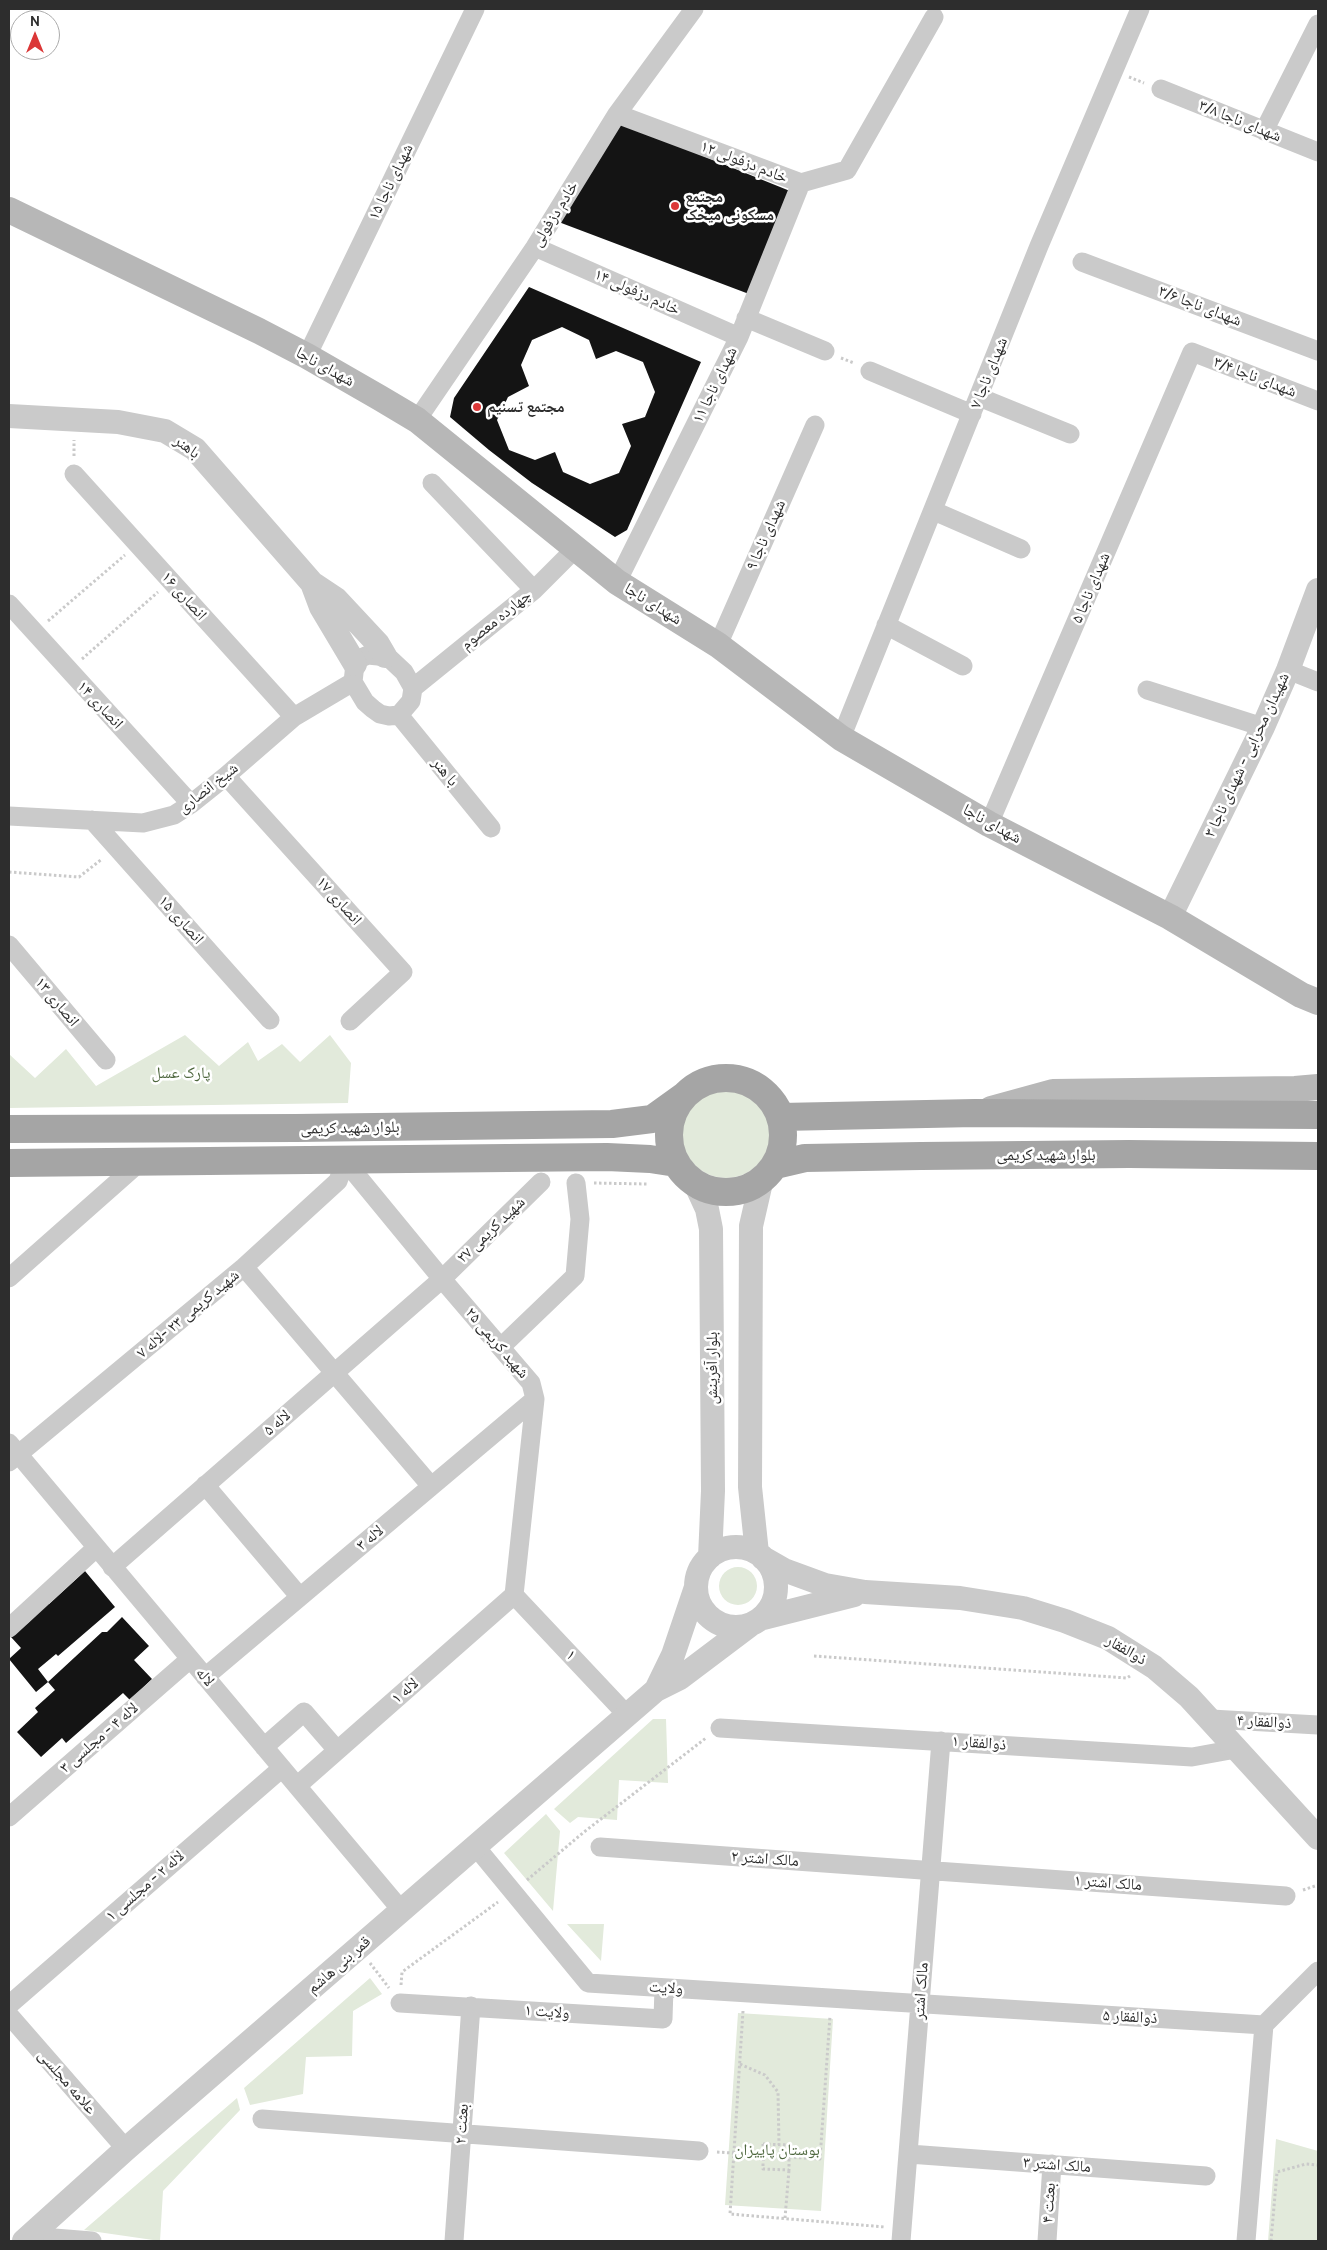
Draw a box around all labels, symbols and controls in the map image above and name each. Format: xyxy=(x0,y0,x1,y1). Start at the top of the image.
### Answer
north arrow xyxy=(10,10,60,60)
text: N xyxy=(30,12,40,30)
street label: شهدای ناجا ۳/۸ xyxy=(1196,96,1284,146)
street label: خادم دزفولی ۱۲ xyxy=(698,137,790,187)
street label: شهدای ناجا ۱۵ xyxy=(364,141,418,223)
street label: خادم دزفولی xyxy=(527,178,583,250)
place label: مجتمع مسکونی میخک xyxy=(685,187,774,225)
marker: مجتمع مسکونی میخک xyxy=(669,200,681,212)
street label: خادم دزفولی ۱۴ xyxy=(591,265,683,319)
street label: شهدای ناجا ۳/۶ xyxy=(1156,281,1244,331)
street label: شهدای ناجا ۷ xyxy=(966,335,1012,411)
street label: شهدای ناجا xyxy=(292,343,358,391)
street label: شهدای ناجا ۱۱ xyxy=(688,344,742,426)
street label: شهدای ناجا ۳/۴ xyxy=(1211,352,1299,402)
place label: مجتمع تسنیم xyxy=(487,397,565,417)
marker: مجتمع تسنیم xyxy=(471,401,483,413)
street label: باهنر xyxy=(170,431,204,463)
street label: شهدای ناجا ۹ xyxy=(742,497,790,573)
street label: شهدای ناجا ۵ xyxy=(1068,550,1114,626)
street label: انصاری ۱۶ xyxy=(157,568,211,624)
street label: شهدای ناجا xyxy=(621,579,685,629)
street label: چهارده معصوم xyxy=(457,586,535,654)
street label: شهیدان محرابی - شهدای ناجا ۳ xyxy=(1200,670,1294,840)
street label: انصاری ۱۴ xyxy=(73,677,127,733)
street label: با هنر xyxy=(428,754,462,790)
street label: شیخ انصاری xyxy=(174,758,242,818)
street label: شهدای ناجا xyxy=(959,800,1025,848)
street label: انصاری ۱۷ xyxy=(312,873,366,929)
street label: انصاری ۱۵ xyxy=(154,892,208,948)
street label: انصاری ۱۳ xyxy=(31,973,83,1031)
park label: پارک عسل xyxy=(151,1063,211,1083)
street label: بلوار شهید کریمی xyxy=(300,1118,400,1138)
street label: بلوار شهید کریمی xyxy=(996,1145,1096,1165)
street label: شهید کریمی ۲۷ xyxy=(453,1193,529,1267)
street label: شهید کریمی ۲۳ -لاله ۷ xyxy=(133,1266,243,1362)
street label: شهید کریمی ۲۵ xyxy=(461,1304,533,1382)
street label: بلوار آفرینش xyxy=(702,1332,722,1404)
street label: لاله ۵ xyxy=(259,1406,295,1440)
street label: لاله ۳ xyxy=(352,1521,388,1555)
street label: ذوالفقار xyxy=(1102,1631,1150,1669)
street label: ۱ xyxy=(562,1646,580,1664)
street label: لاله xyxy=(192,1664,218,1690)
street label: لاله ۱ xyxy=(387,1674,423,1708)
street label: لاله ۴ - مجلسی ۳ xyxy=(56,1699,142,1777)
street label: ذوالفقار ۴ xyxy=(1236,1711,1292,1733)
street label: ذوالفقار ۱ xyxy=(951,1732,1007,1754)
street label: لاله ۲ - مجلسی ۱ xyxy=(102,1847,188,1925)
street label: مالک اشتر ۲ xyxy=(730,1847,800,1871)
street label: مالک اشتر ۱ xyxy=(1073,1871,1143,1895)
street label: قمر بنی هاشم xyxy=(303,1932,375,1998)
street label: مالک اشتر xyxy=(909,1962,933,2020)
street label: ولایت xyxy=(648,1977,684,1999)
street label: ولایت ۱ xyxy=(524,2001,570,2023)
street label: ذوالفقار ۵ xyxy=(1102,2006,1158,2028)
street label: علامه مجلسی xyxy=(34,2046,100,2118)
street label: بعثت ۲ xyxy=(451,2103,473,2145)
park label: بوستان پاییزان xyxy=(734,2140,820,2160)
street label: مالک اشتر ۳ xyxy=(1022,2153,1092,2177)
street label: بعثت ۴ xyxy=(1038,2182,1060,2224)

